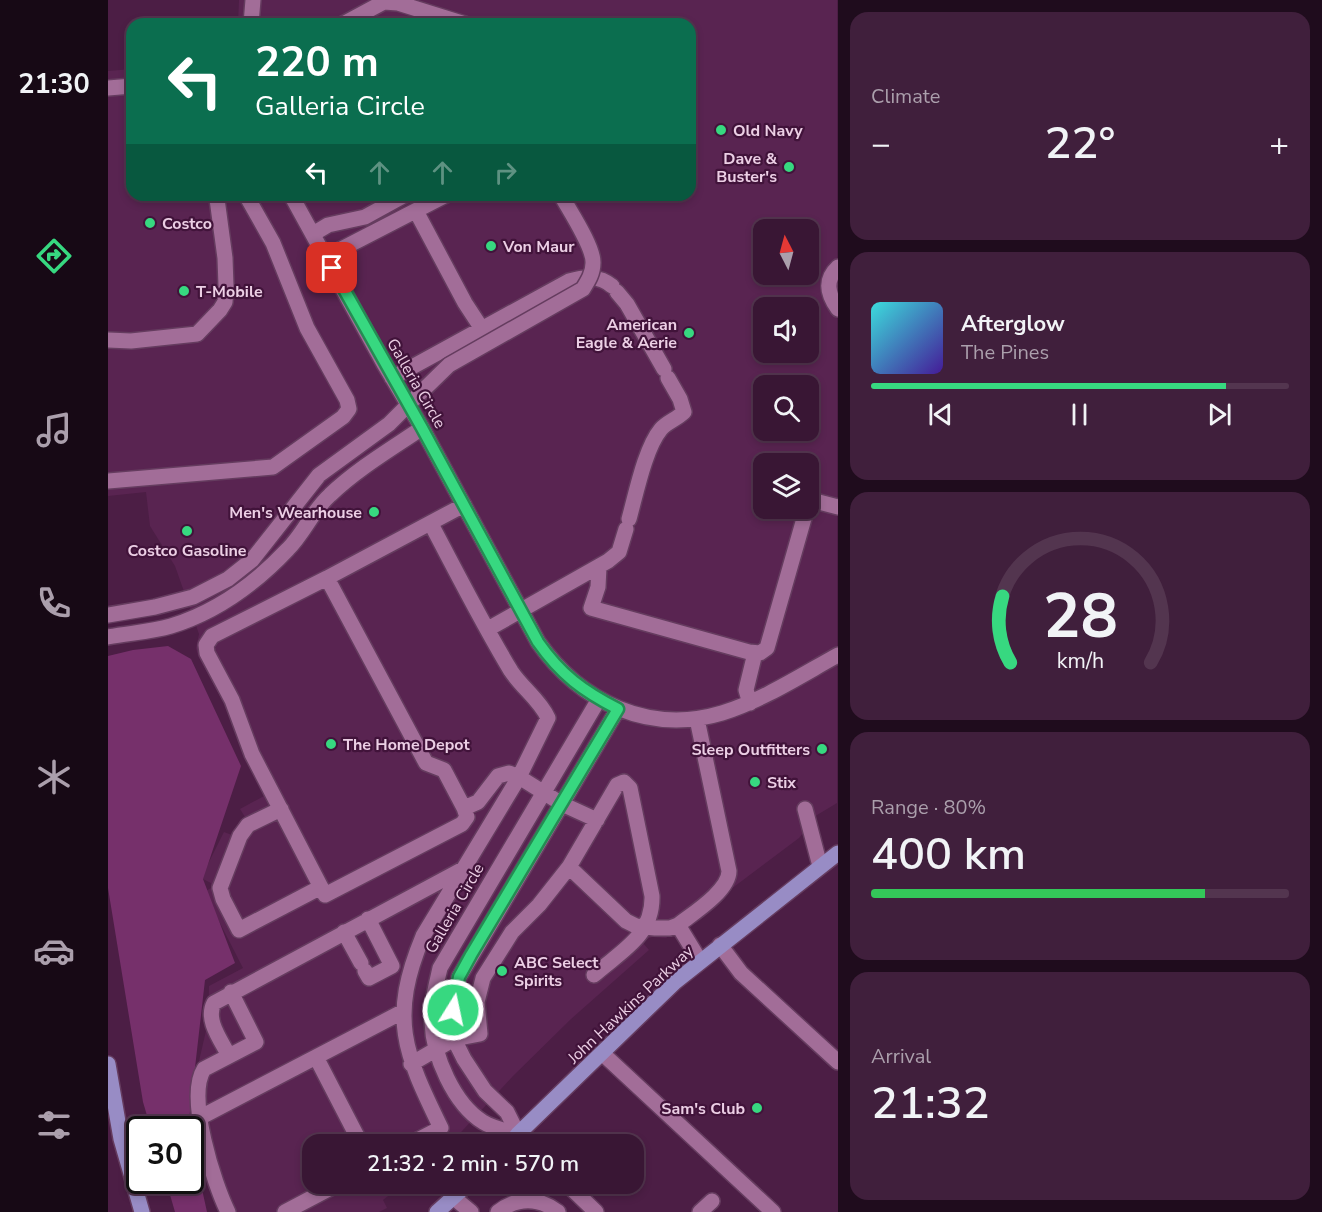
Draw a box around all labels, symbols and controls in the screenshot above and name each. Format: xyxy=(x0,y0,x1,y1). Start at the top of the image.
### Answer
text: 220 m xyxy=(255,34,379,91)
icon: left xyxy=(156,42,234,120)
text: 21:30 xyxy=(18,66,90,103)
text: Climate xyxy=(871,83,940,110)
text: Galleria Circle xyxy=(255,88,425,125)
text: 22° xyxy=(1045,113,1115,174)
place label: Old Navy xyxy=(733,120,803,142)
text: − xyxy=(871,122,891,167)
text: + xyxy=(1269,122,1289,167)
marker: Old Navy xyxy=(714,123,728,137)
place label: Dave & Buster's xyxy=(716,148,777,188)
icon: left xyxy=(300,156,333,189)
icon: ahead xyxy=(363,156,396,189)
icon: ahead xyxy=(426,156,459,189)
icon: right xyxy=(489,156,522,189)
marker: Dave & Buster's xyxy=(782,160,796,174)
place label: Costco xyxy=(162,213,212,235)
marker: Costco xyxy=(143,216,157,230)
north arrow xyxy=(753,219,819,285)
map controls xyxy=(753,219,819,519)
icon: directions xyxy=(33,235,75,277)
place label: Von Maur xyxy=(502,236,575,258)
marker: Von Maur xyxy=(484,239,498,253)
pin xyxy=(306,242,357,293)
icon: arrive xyxy=(315,251,348,284)
place label: T-Mobile xyxy=(196,281,263,303)
marker: T-Mobile xyxy=(177,284,191,298)
button: sound xyxy=(753,297,819,363)
text: Afterglow xyxy=(961,309,1065,339)
place label: American Eagle & Aerie xyxy=(576,314,677,354)
marker: American Eagle & Aerie xyxy=(682,326,696,340)
street label: Galleria Circle xyxy=(381,334,451,433)
text: The Pines xyxy=(961,339,1049,366)
button: search xyxy=(753,375,819,441)
icon: previous xyxy=(924,398,957,431)
icon: pause xyxy=(1063,398,1096,431)
icon: next xyxy=(1203,398,1236,431)
icon: music xyxy=(33,409,75,451)
button: layers xyxy=(753,453,819,519)
place label: Men's Wearhouse xyxy=(229,502,362,524)
marker: Men's Wearhouse xyxy=(367,505,381,519)
marker: Costco Gasoline xyxy=(180,524,194,538)
place label: Costco Gasoline xyxy=(127,540,247,562)
text: 28 xyxy=(1043,574,1117,659)
icon: phone xyxy=(33,582,75,624)
text: km/h xyxy=(1056,646,1104,676)
place label: The Home Depot xyxy=(343,734,470,756)
marker: The Home Depot xyxy=(324,737,338,751)
place label: Sleep Outfitters xyxy=(691,739,810,761)
marker: Sleep Outfitters xyxy=(815,742,829,756)
icon: climate xyxy=(33,756,75,798)
place label: Stix xyxy=(767,772,796,794)
marker: Stix xyxy=(748,775,762,789)
text: Range · 80% xyxy=(871,794,986,821)
text: 400 km xyxy=(871,824,1026,885)
street label: Galleria Circle xyxy=(420,859,490,958)
icon: car xyxy=(33,930,75,972)
street label: John Hawkins Parkway xyxy=(562,940,699,1070)
place label: ABC Select Spirits xyxy=(514,952,599,992)
marker: ABC Select Spirits xyxy=(495,964,509,978)
position arrow xyxy=(421,978,485,1042)
text: Arrival xyxy=(871,1043,931,1070)
text: 21:32 xyxy=(871,1073,990,1134)
place label: Sam's Club xyxy=(661,1098,745,1120)
marker: Sam's Club xyxy=(750,1101,764,1115)
icon: filters xyxy=(33,1104,75,1146)
speed limit sign: 30 xyxy=(126,1116,204,1194)
text: 21:32 · 2 min · 570 m xyxy=(367,1149,579,1179)

